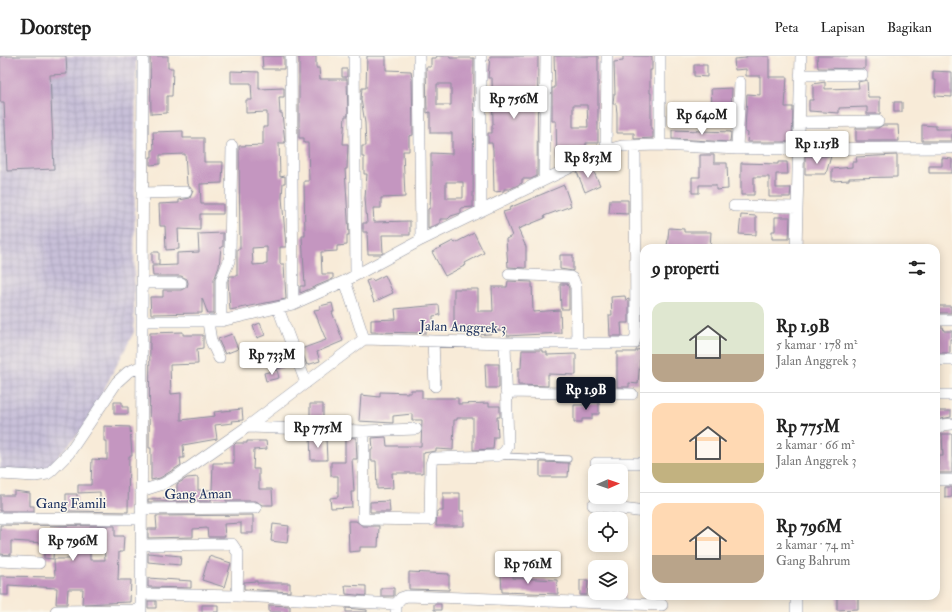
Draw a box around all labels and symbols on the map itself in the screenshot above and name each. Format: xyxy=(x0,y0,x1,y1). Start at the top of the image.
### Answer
pin: Rp 756M xyxy=(477,86,551,120)
pin: Rp 640M xyxy=(665,102,739,136)
pin: Rp 1.15B xyxy=(776,131,858,165)
pin: Rp 853M xyxy=(551,145,625,179)
street label: Jalan Anggrek 3 xyxy=(418,317,507,337)
pin: Rp 733M xyxy=(235,342,309,376)
pin: Rp 1.9B xyxy=(549,377,623,411)
pin: Rp 775M xyxy=(281,415,355,449)
north arrow xyxy=(588,464,628,504)
street label: Gang Aman xyxy=(164,485,232,503)
street label: Gang Famili xyxy=(36,495,107,512)
pin: Rp 796M xyxy=(36,528,110,562)
pin: Rp 761M xyxy=(491,551,565,585)

